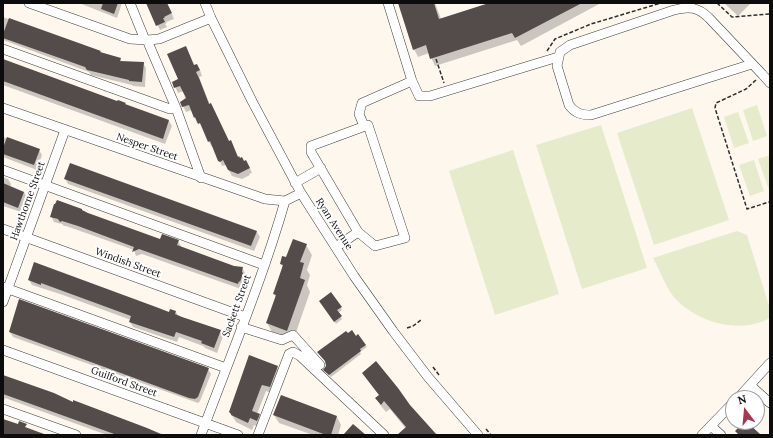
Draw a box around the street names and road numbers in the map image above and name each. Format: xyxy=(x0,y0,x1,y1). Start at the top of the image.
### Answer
street label: Nesper Street xyxy=(115,131,179,163)
street label: Hawthorne Street xyxy=(8,160,48,242)
street label: Ryan Avenue xyxy=(313,196,355,252)
street label: Windish Street xyxy=(94,246,162,280)
street label: Sackett Street xyxy=(220,273,254,339)
street label: Guilford Street xyxy=(89,364,159,400)

